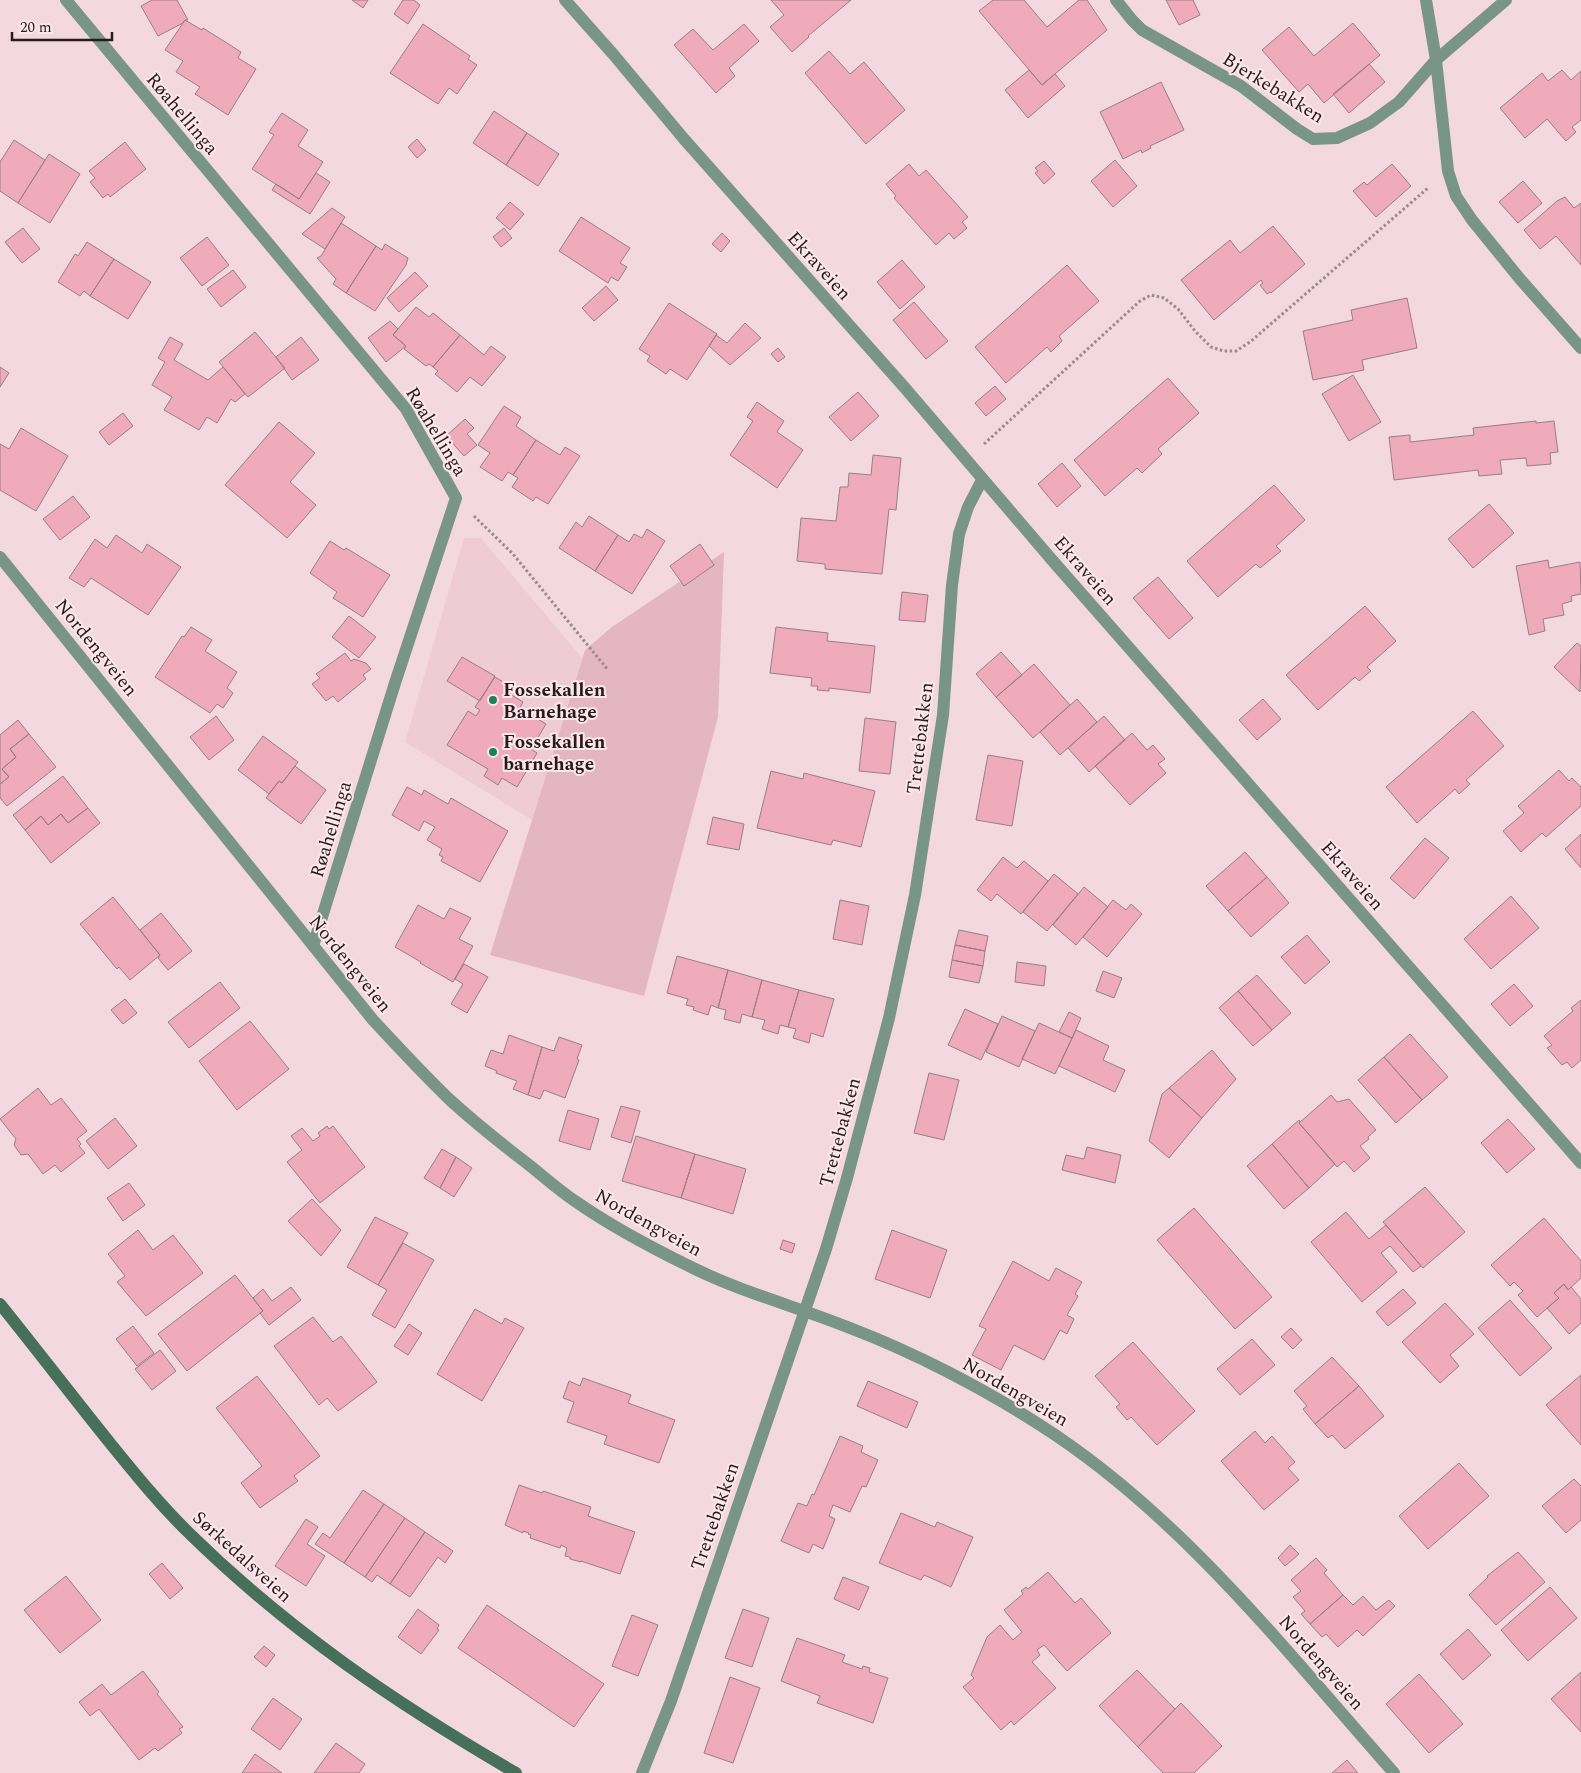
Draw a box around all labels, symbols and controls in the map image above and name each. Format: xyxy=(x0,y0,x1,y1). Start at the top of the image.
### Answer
scale bar xyxy=(12,10,112,42)
text: 20 m xyxy=(20,16,52,39)
street label: Bjerkebakken xyxy=(1217,45,1330,131)
street label: Røahellinga xyxy=(139,66,226,162)
street label: Ekraveien xyxy=(780,225,858,307)
street label: Røahellinga xyxy=(398,381,474,483)
street label: Ekraveien xyxy=(1046,530,1124,612)
street label: Nordengveien xyxy=(47,593,144,703)
place label: Fossekallen Barnehage xyxy=(503,676,606,727)
street label: Trettebakken xyxy=(899,681,942,796)
marker: Fossekallen Barnehage xyxy=(487,694,499,706)
place label: Fossekallen barnehage xyxy=(503,728,606,779)
marker: Fossekallen barnehage xyxy=(487,746,499,758)
street label: Røahellinga xyxy=(303,777,360,881)
street label: Ekraveien xyxy=(1313,835,1391,917)
street label: Nordengveien xyxy=(301,909,398,1019)
street label: Trettebakken xyxy=(812,1074,869,1190)
street label: Nordengveien xyxy=(589,1182,707,1265)
street label: Nordengveien xyxy=(957,1350,1074,1435)
street label: Trettebakken xyxy=(683,1459,747,1574)
street label: Sørkedalsveien xyxy=(186,1504,298,1610)
street label: Nordengveien xyxy=(1271,1609,1371,1717)

